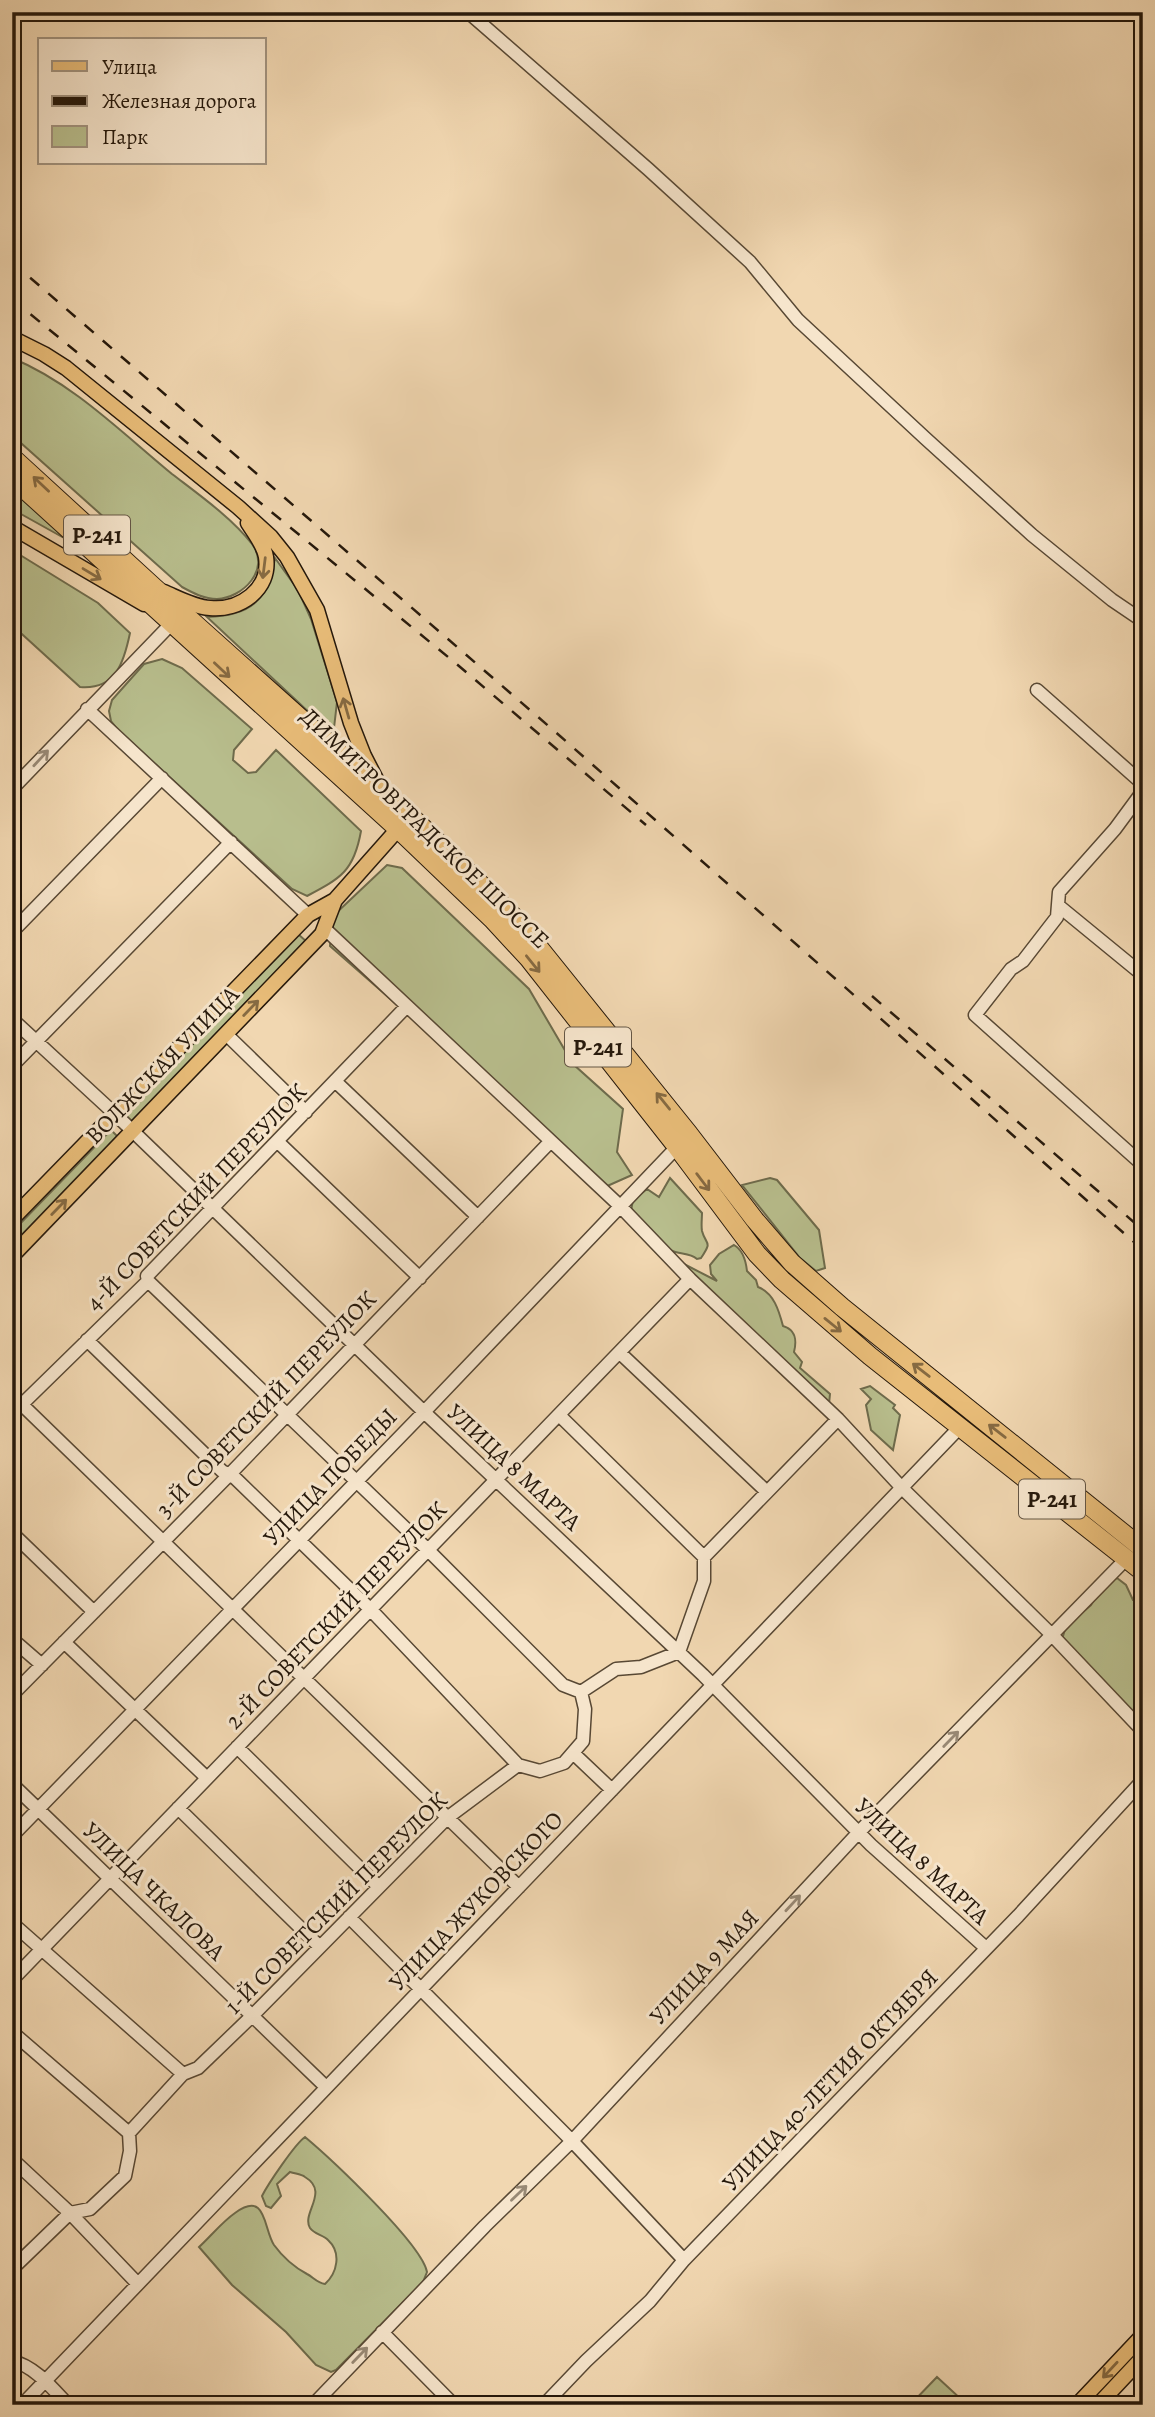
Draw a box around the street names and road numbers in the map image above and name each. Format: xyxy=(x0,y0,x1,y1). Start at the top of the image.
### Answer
road number: Р-241 xyxy=(64,516,130,554)
street label: ДИМИТРОВГРАДСКОЕ ШОССЕ xyxy=(294,700,556,956)
street label: ВОЛЖСКАЯ УЛИЦА xyxy=(78,978,247,1151)
road number: Р-241 xyxy=(565,1028,631,1066)
street label: 4-Й СОВЕТСКИЙ ПЕРЕУЛОК xyxy=(79,1076,314,1318)
street label: 3-Й СОВЕТСКИЙ ПЕРЕУЛОК xyxy=(149,1283,384,1525)
street label: УЛИЦА 8 МАРТА xyxy=(440,1396,589,1538)
street label: УЛИЦА ПОБЕДЫ xyxy=(256,1401,404,1553)
road number: Р-241 xyxy=(1019,1480,1085,1518)
street label: 2-Й СОВЕТСКИЙ ПЕРЕУЛОК xyxy=(218,1493,454,1736)
street label: 1-Й СОВЕТСКИЙ ПЕРЕУЛОК xyxy=(218,1784,455,2021)
street label: УЛИЦА 8 МАРТА xyxy=(848,1790,997,1932)
street label: УЛИЦА ЖУКОВСКОГО xyxy=(382,1804,570,1998)
street label: УЛИЦА ЧКАЛОВА xyxy=(76,1815,233,1968)
street label: УЛИЦА 9 МАЯ xyxy=(642,1902,766,2032)
street label: УЛИЦА 40-ЛЕТИЯ ОКТЯБРЯ xyxy=(715,1962,945,2198)

